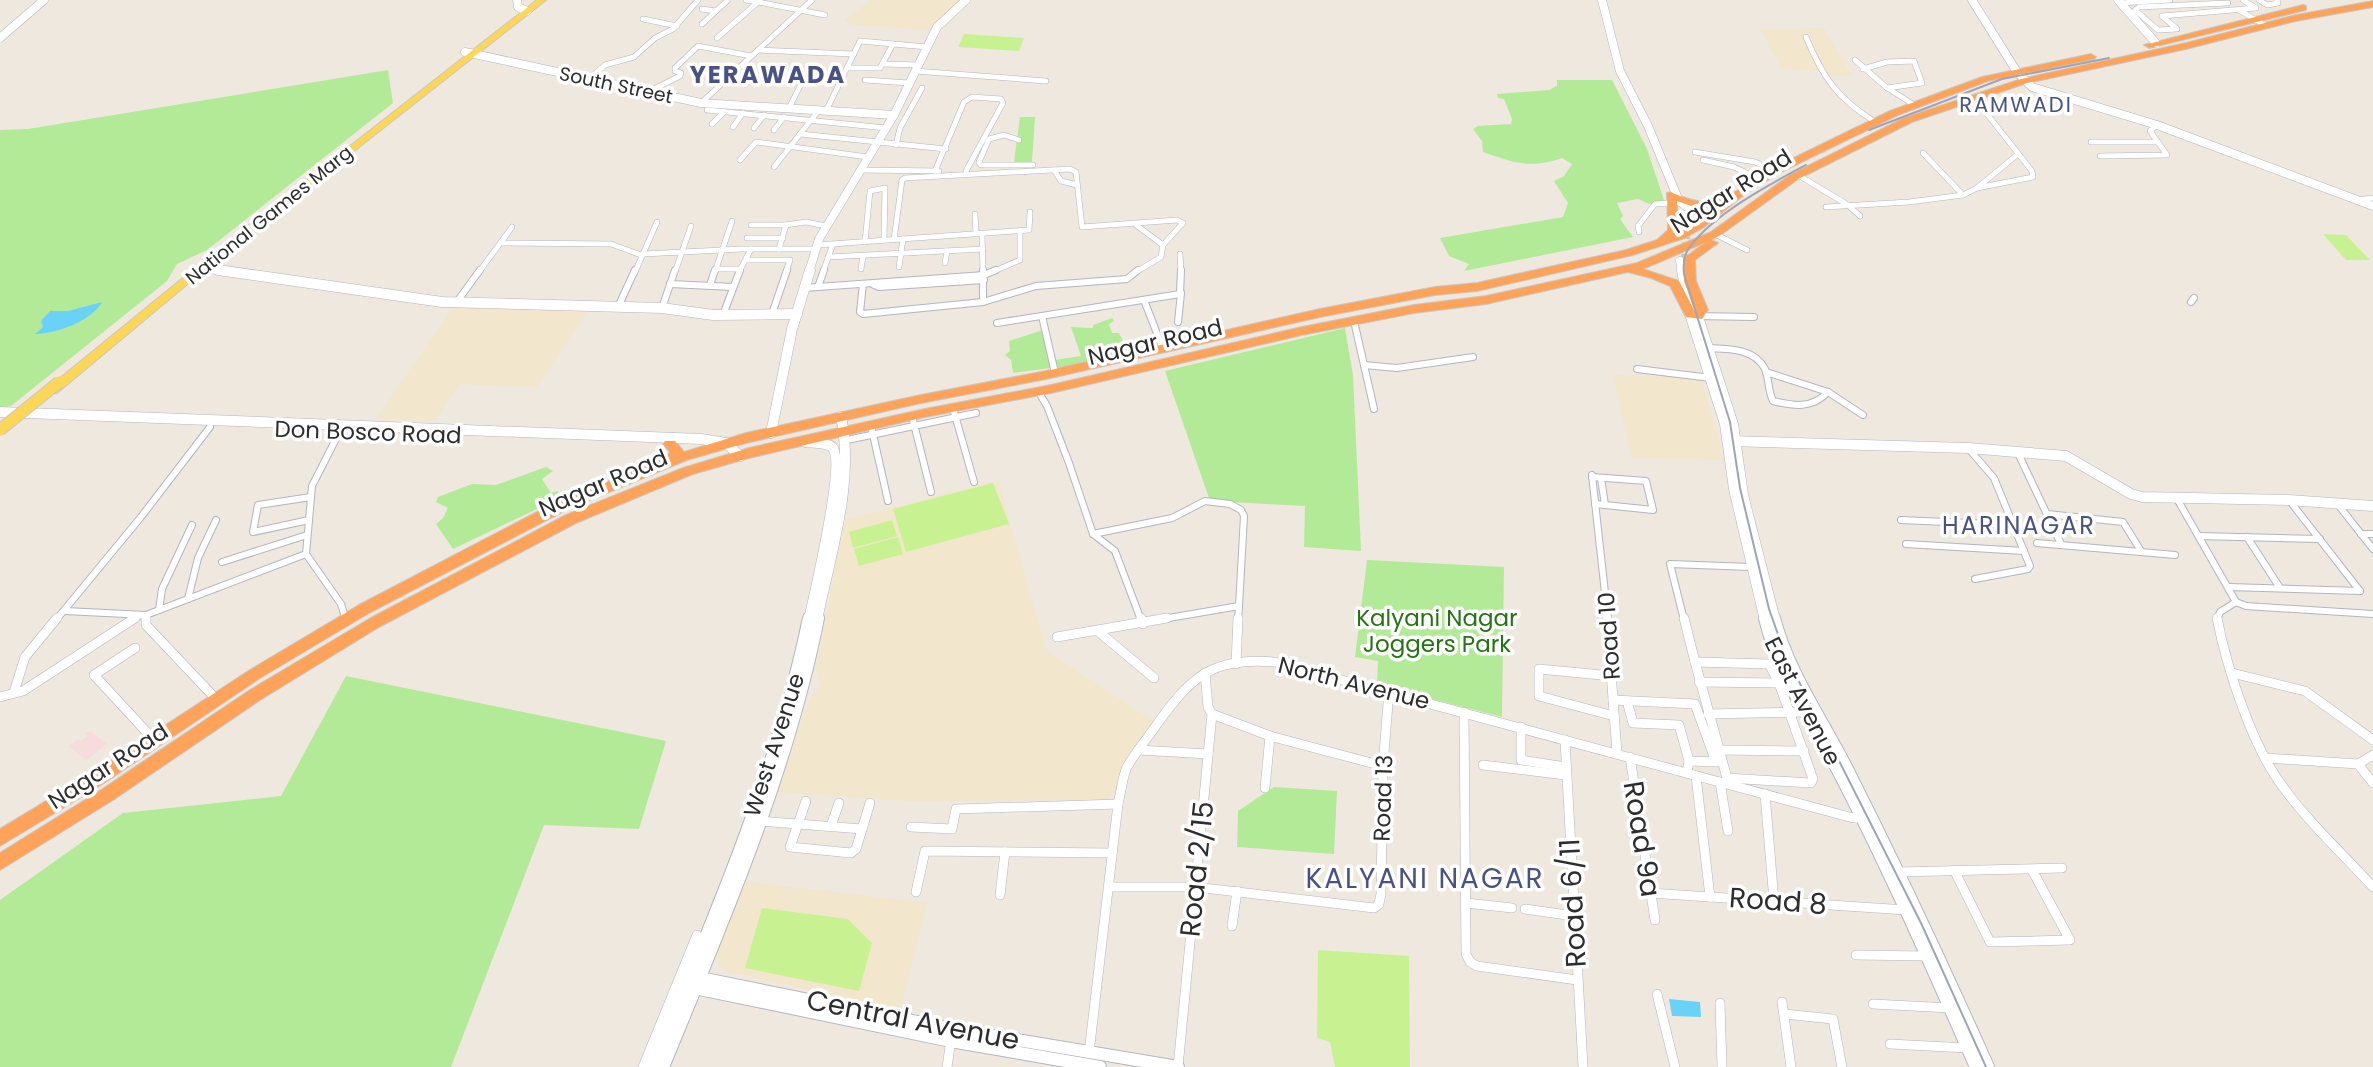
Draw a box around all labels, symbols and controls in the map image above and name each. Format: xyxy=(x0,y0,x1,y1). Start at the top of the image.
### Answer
district label: YERAWADA xyxy=(690,58,846,91)
street label: South Street xyxy=(557,60,675,110)
district label: RAMWADI xyxy=(1959,90,2073,119)
street label: National Games Marg xyxy=(180,139,358,291)
street label: Nagar Road xyxy=(1664,141,1798,241)
street label: Nagar Road xyxy=(1084,311,1226,373)
street label: Don Bosco Road xyxy=(274,413,462,451)
street label: Nagar Road xyxy=(534,441,672,525)
district label: HARINAGAR xyxy=(1942,509,2096,542)
street label: Road 10 xyxy=(1590,591,1628,681)
park label: Kalyani Nagar Joggers Park xyxy=(1356,602,1518,660)
street label: East Avenue xyxy=(1757,631,1849,771)
street label: North Avenue xyxy=(1275,649,1433,717)
street label: West Avenue xyxy=(736,669,812,821)
street label: Nagar Road xyxy=(42,715,174,817)
street label: Road 13 xyxy=(1365,754,1401,842)
street label: Road 9a xyxy=(1614,778,1670,900)
street label: Road 2/15 xyxy=(1170,799,1224,939)
street label: Road 6/11 xyxy=(1550,837,1596,969)
district label: KALYANI NAGAR xyxy=(1305,859,1545,898)
street label: Road 8 xyxy=(1728,878,1828,924)
street label: Central Avenue xyxy=(803,980,1023,1060)

